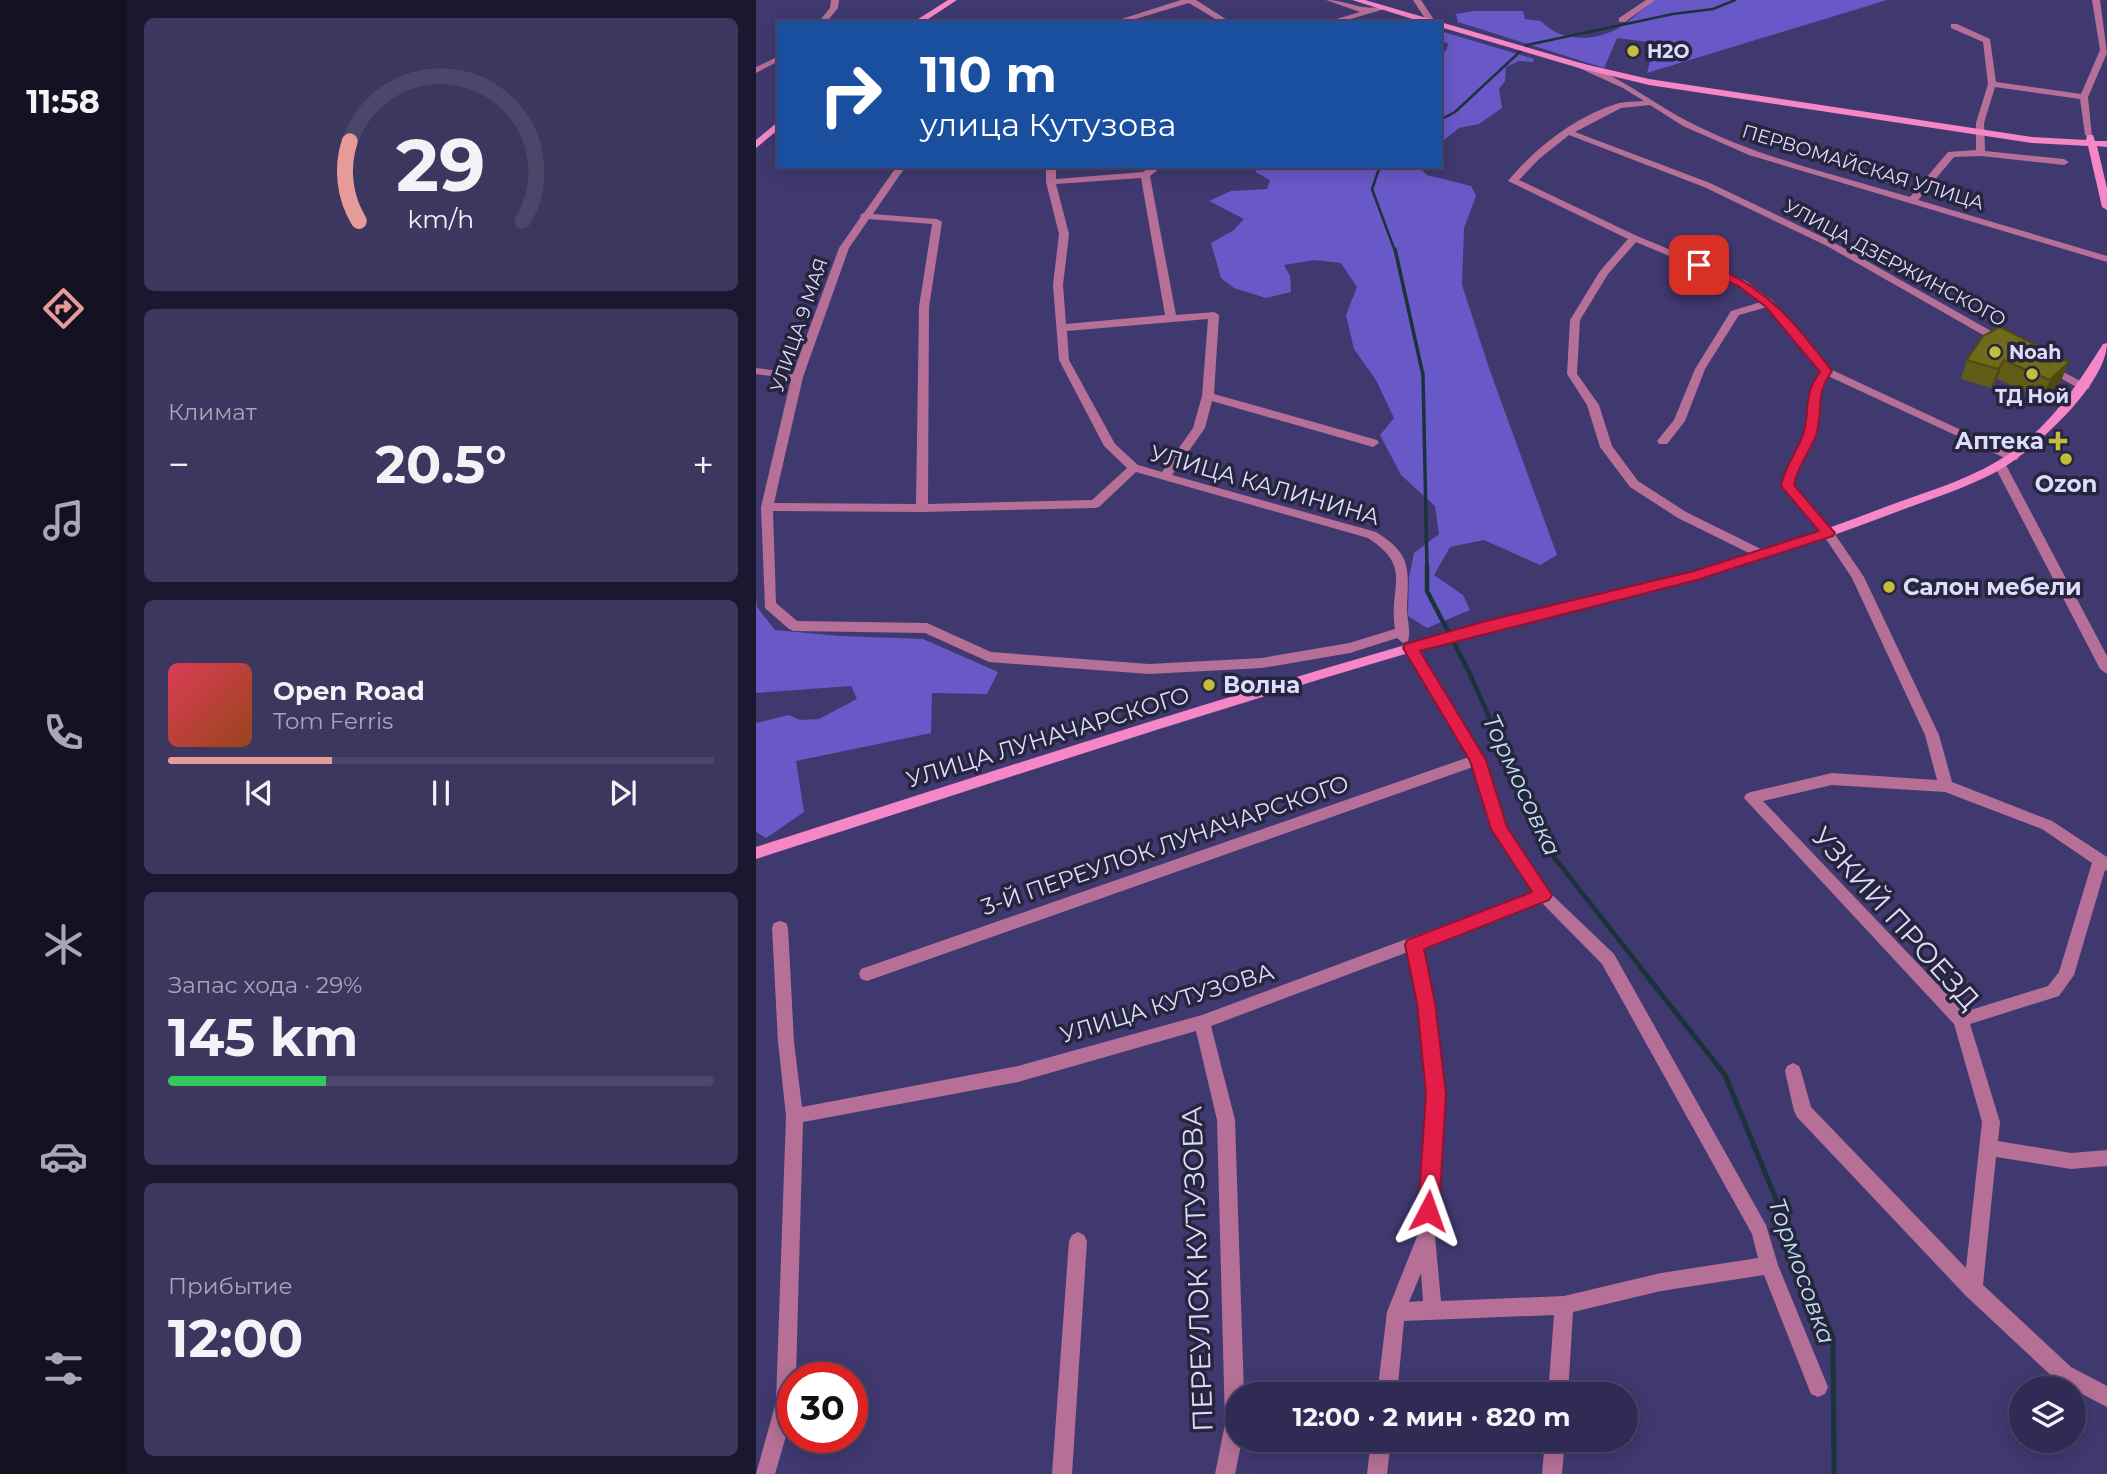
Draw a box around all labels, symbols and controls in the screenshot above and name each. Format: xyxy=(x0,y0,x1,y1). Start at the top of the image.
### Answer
place label: H2O xyxy=(1647,40,1690,63)
marker: H2O xyxy=(1625,43,1641,59)
text: 110 m xyxy=(920,45,1057,104)
icon: right xyxy=(805,49,896,140)
text: 11:58 xyxy=(26,82,100,121)
text: улица Кутузова xyxy=(920,105,1176,144)
street label: ПЕРВОМАЙСКАЯ УЛИЦА xyxy=(1739,119,1987,215)
text: 29 xyxy=(396,121,486,209)
street label: УЛИЦА ДЗЕРЖИНСКОГО xyxy=(1780,195,2010,331)
text: km/h xyxy=(408,203,474,233)
pin xyxy=(1669,235,1729,295)
icon: arrive xyxy=(1680,246,1718,284)
street label: УЛИЦА 9 МАЯ xyxy=(765,255,833,395)
icon: directions xyxy=(39,284,88,333)
place label: Noah xyxy=(2009,341,2061,364)
marker: Noah xyxy=(1987,344,2003,360)
marker: ТД Ной xyxy=(2024,366,2040,382)
place label: ТД Ной xyxy=(1995,385,2069,408)
text: Климат xyxy=(168,398,257,426)
place label: Аптека xyxy=(1955,427,2044,455)
text: 20.5° xyxy=(375,433,507,496)
marker: Аптека xyxy=(2050,433,2066,449)
street label: УЛИЦА КАЛИНИНА xyxy=(1147,439,1383,531)
text: − xyxy=(168,441,190,488)
text: + xyxy=(692,441,714,488)
marker: Ozon xyxy=(2058,451,2074,467)
place label: Ozon xyxy=(2035,470,2097,498)
icon: music xyxy=(39,496,88,545)
place label: Салон мебели xyxy=(1903,573,2082,601)
marker: Салон мебели xyxy=(1881,579,1897,595)
place label: Волна xyxy=(1223,671,1300,699)
text: Open Road xyxy=(273,675,425,707)
marker: Волна xyxy=(1201,677,1217,693)
street label: УЛИЦА ЛУНАЧАРСКОГО xyxy=(903,681,1193,793)
text: Tom Ferris xyxy=(273,707,393,735)
icon: phone xyxy=(39,708,88,757)
water label: Тормосовка xyxy=(1477,710,1567,860)
street label: 3-Й ПЕРЕУЛОК ЛУНАЧАРСКОГО xyxy=(978,769,1352,921)
icon: previous xyxy=(240,774,278,812)
icon: pause xyxy=(422,774,460,812)
icon: next xyxy=(604,774,642,812)
street label: УЗКИЙ ПРОЕЗД xyxy=(1805,820,1987,1016)
icon: climate xyxy=(39,920,88,969)
street label: УЛИЦА КУТУЗОВА xyxy=(1057,957,1277,1049)
text: Запас хода · 29% xyxy=(168,971,362,999)
text: 145 km xyxy=(168,1006,358,1069)
street label: ПЕРЕУЛОК КУТУЗОВА xyxy=(1174,1105,1220,1432)
icon: car xyxy=(39,1132,88,1181)
position arrow xyxy=(1391,1174,1465,1248)
water label: Тормосовка xyxy=(1762,1194,1842,1348)
text: Прибытие xyxy=(168,1272,293,1300)
text: 12:00 xyxy=(168,1307,303,1370)
icon: filters xyxy=(39,1344,88,1393)
speed limit sign: 30 xyxy=(777,1362,868,1453)
map controls xyxy=(2009,1376,2086,1453)
button: layers xyxy=(2009,1376,2086,1453)
text: 12:00 · 2 мин · 820 m xyxy=(1293,1401,1570,1433)

